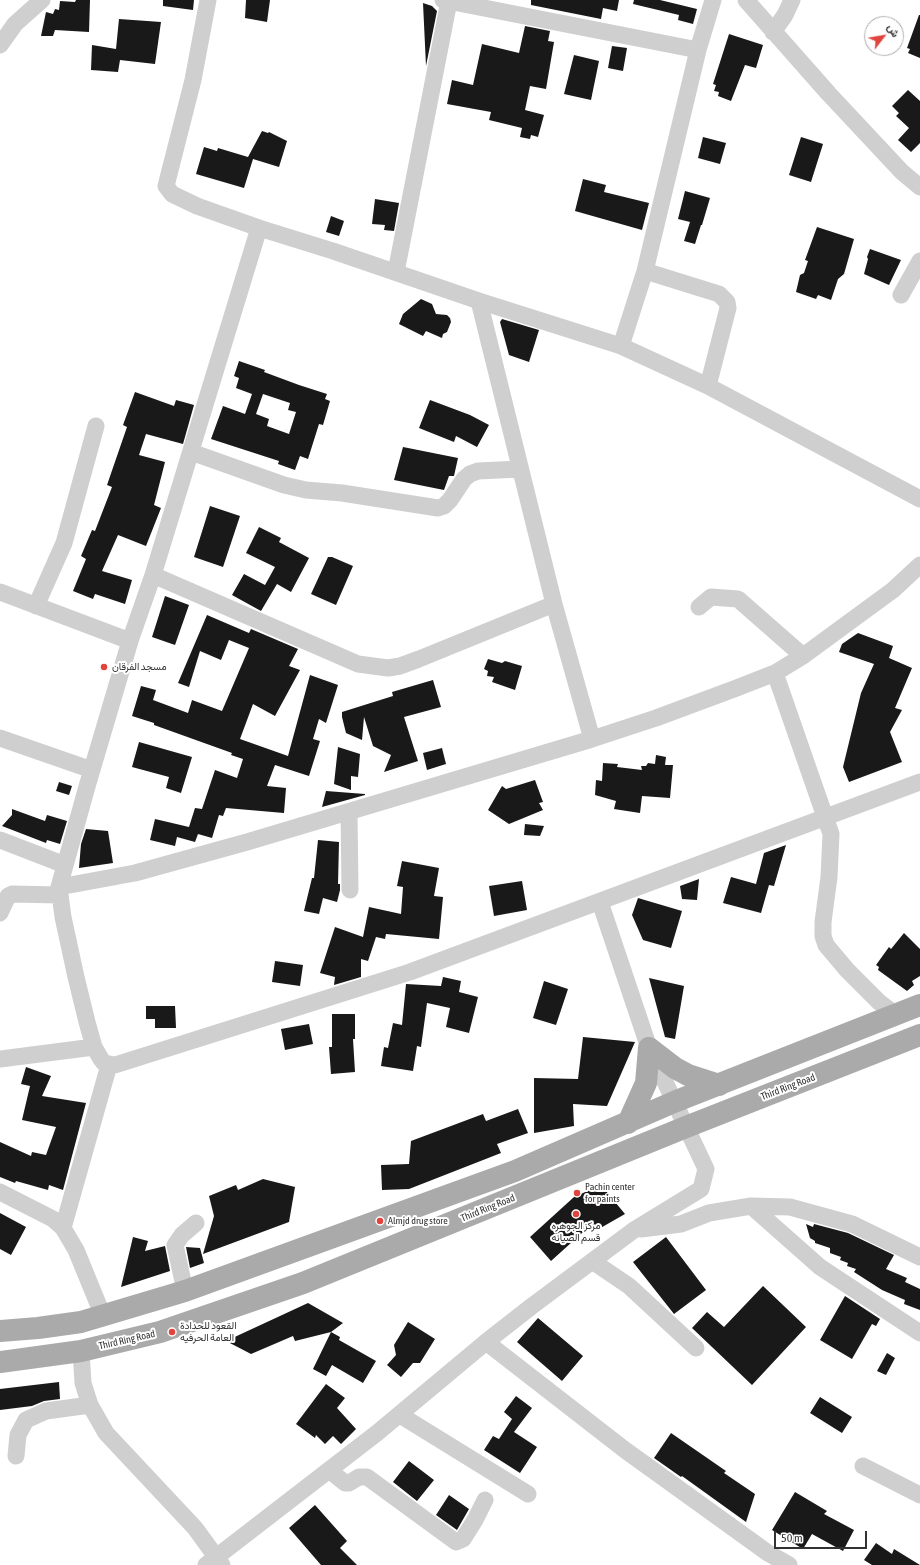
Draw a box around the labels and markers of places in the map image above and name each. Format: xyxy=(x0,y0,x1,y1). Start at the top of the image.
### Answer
place label: مسجد الفرقان xyxy=(112,661,167,673)
marker: مسجد الفرقان xyxy=(99,662,109,672)
place label: Pachin center for paints xyxy=(585,1181,635,1204)
marker: Pachin center for paints xyxy=(572,1188,582,1198)
marker: مركز الجوهره قسم الصيانه xyxy=(571,1209,581,1219)
place label: Almjd drug store xyxy=(388,1215,448,1227)
marker: Almjd drug store xyxy=(375,1216,385,1226)
place label: مركز الجوهره قسم الصيانه xyxy=(551,1220,601,1244)
place label: القعود للحدادة العامة الحرفيه xyxy=(180,1320,236,1344)
marker: القعود للحدادة العامة الحرفيه xyxy=(167,1327,177,1337)

